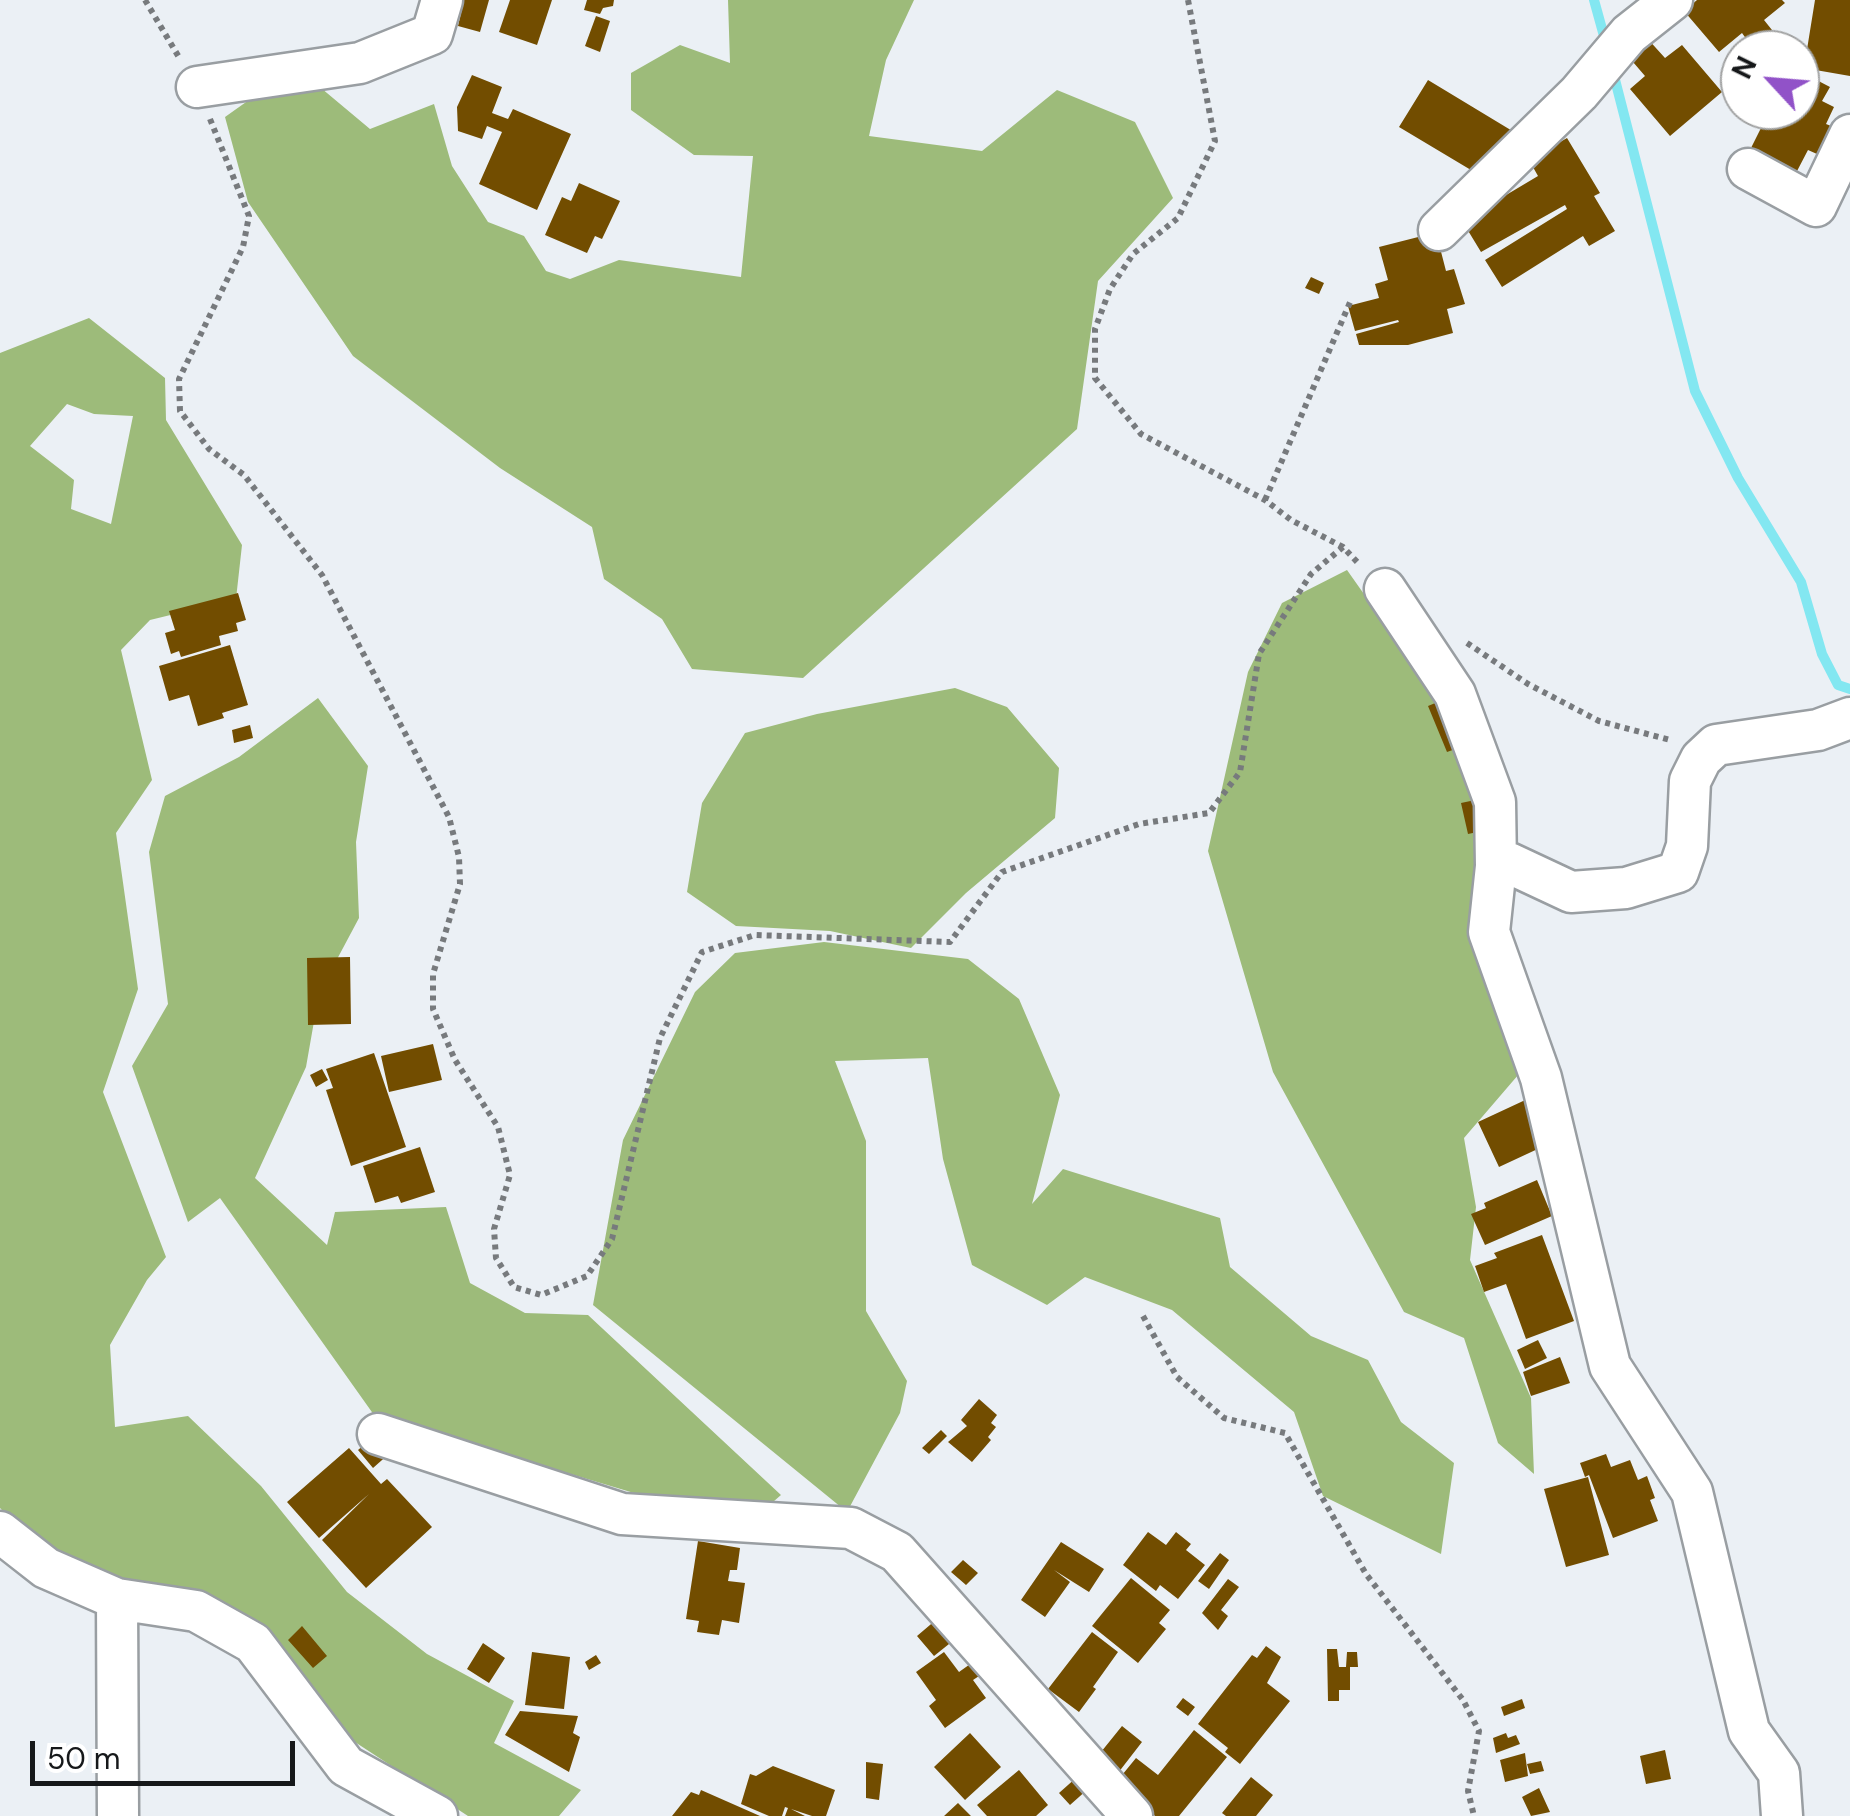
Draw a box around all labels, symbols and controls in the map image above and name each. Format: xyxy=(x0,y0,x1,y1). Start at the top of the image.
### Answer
north arrow xyxy=(1720,30,1820,130)
text: N xyxy=(1723,50,1765,85)
scale bar xyxy=(35,1721,300,1783)
text: 50 m xyxy=(47,1739,121,1778)

